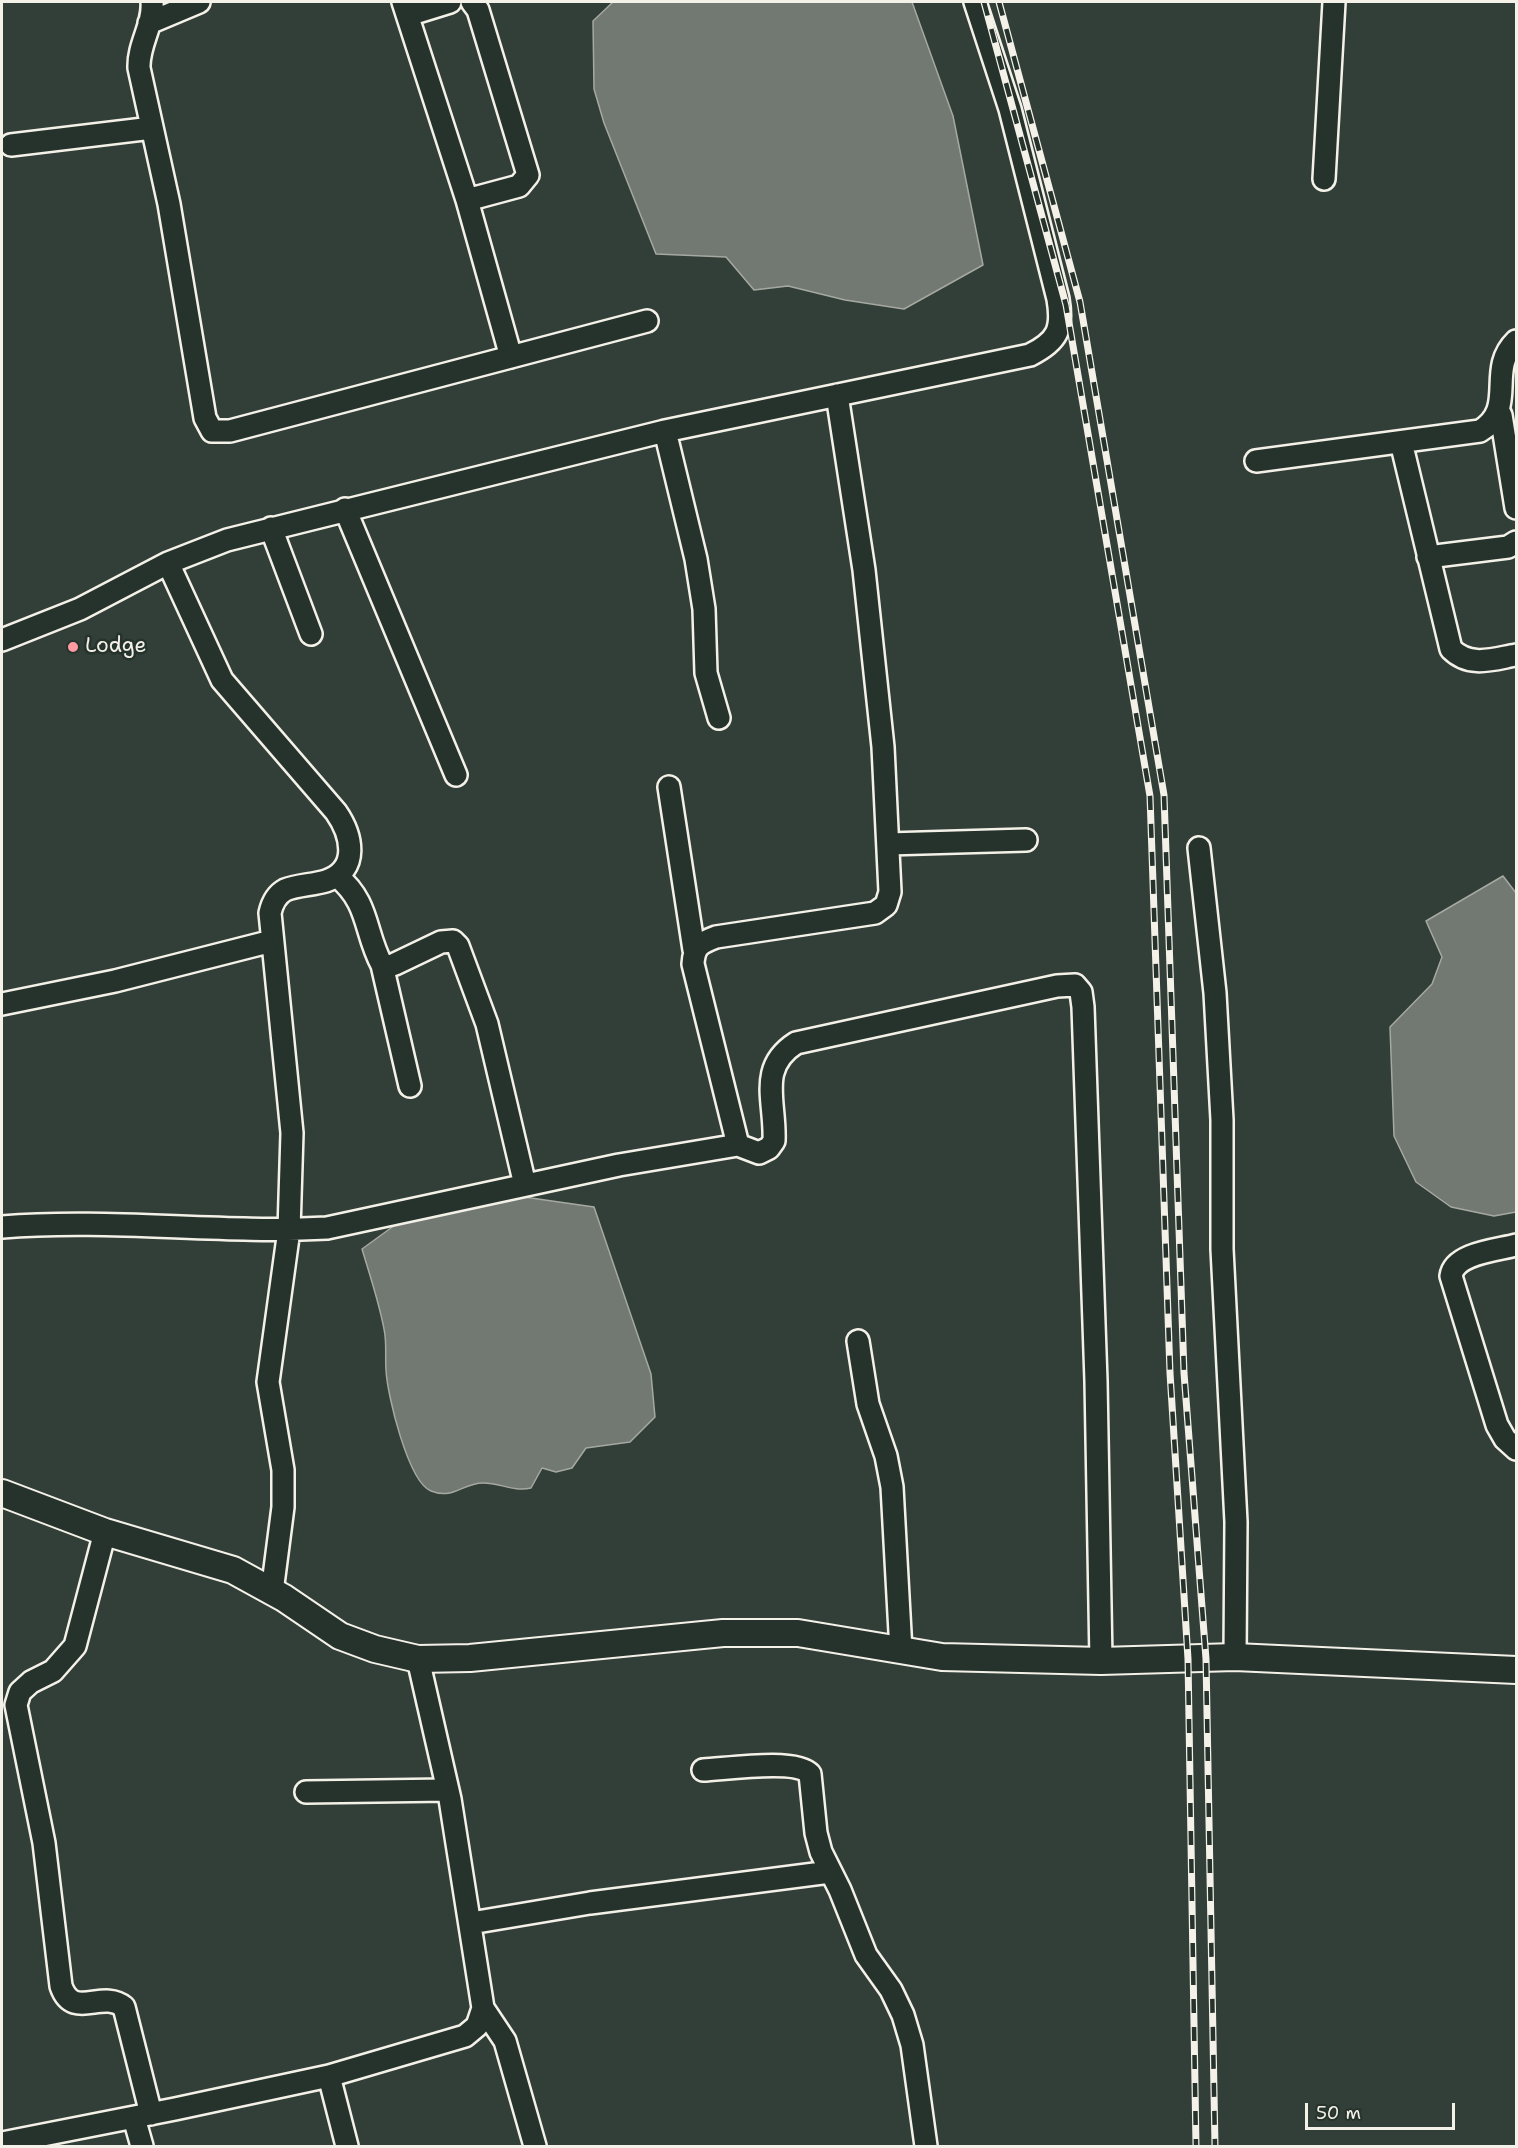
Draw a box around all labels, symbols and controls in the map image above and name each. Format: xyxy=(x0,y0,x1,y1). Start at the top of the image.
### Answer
place label: Lodge xyxy=(85,634,146,660)
marker: Lodge xyxy=(66,640,80,654)
scale bar xyxy=(1308,2091,1458,2129)
text: 50 m xyxy=(1316,2101,1361,2125)

